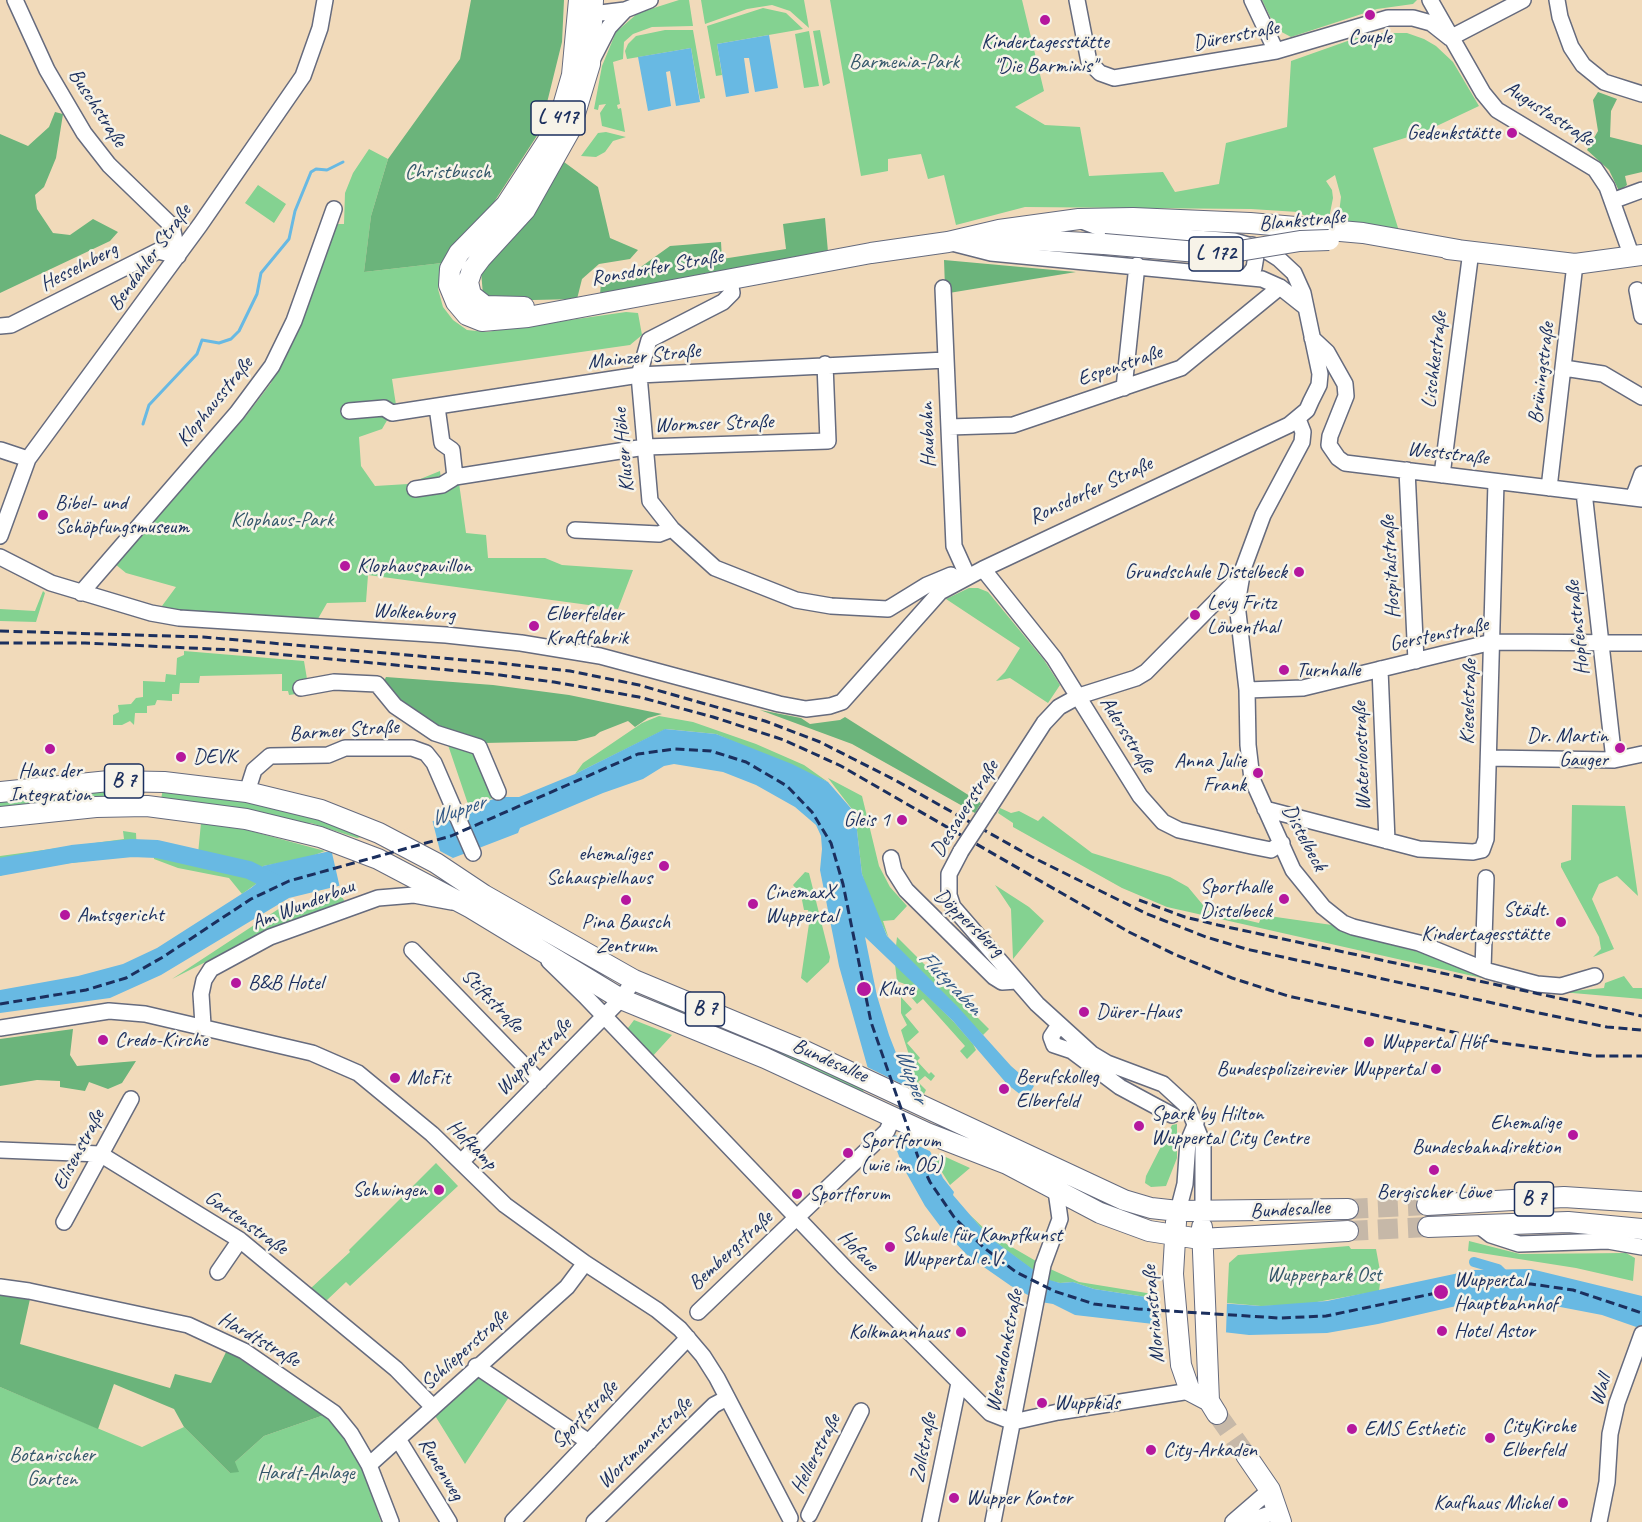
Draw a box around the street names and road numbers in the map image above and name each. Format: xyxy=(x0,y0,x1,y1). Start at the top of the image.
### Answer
street label: Dürerstraße xyxy=(1191,15,1281,57)
street label: Buschstraße xyxy=(62,64,132,152)
street label: Augustastraße xyxy=(1499,76,1599,152)
road number: L 417 xyxy=(531,101,585,135)
street label: Bendahler Straße xyxy=(103,200,197,316)
street label: Blankstraße xyxy=(1258,205,1346,237)
street label: Hesselnberg xyxy=(36,237,122,297)
road number: L 172 xyxy=(1189,237,1243,271)
street label: Ronsdorfer Straße xyxy=(589,244,725,292)
street label: Lischkestraße xyxy=(1417,310,1453,410)
street label: Brüningstraße xyxy=(1523,321,1561,425)
street label: Mainzer Straße xyxy=(586,339,702,375)
street label: Espenstraße xyxy=(1074,340,1166,392)
street label: Klophausstraße xyxy=(171,352,259,452)
street label: Haubahn xyxy=(914,402,942,468)
street label: Kluser Höhe xyxy=(608,407,640,493)
street label: Wormser Straße xyxy=(654,409,774,439)
street label: Weststraße xyxy=(1406,437,1490,471)
street label: Ronsdorfer Straße xyxy=(1025,451,1157,531)
street label: Hospitalstraße xyxy=(1376,515,1406,619)
street label: Hopfenstraße xyxy=(1561,579,1595,677)
street label: Wolkenburg xyxy=(372,598,456,628)
street label: Gerstenstraße xyxy=(1387,612,1491,658)
street label: Kieselstraße xyxy=(1455,659,1483,745)
street label: Adersstraße xyxy=(1094,692,1160,778)
street label: Waterloostraße xyxy=(1348,701,1376,811)
street label: Barmer Straße xyxy=(289,715,399,747)
street label: Dessauerstraße xyxy=(925,756,1005,862)
road number: B 7 xyxy=(104,764,144,798)
street label: Distelbeck xyxy=(1276,800,1332,876)
street label: Am Wunderbau xyxy=(248,874,358,936)
street label: Döppersberg xyxy=(929,883,1009,963)
street label: Stiftstraße xyxy=(455,964,529,1038)
road number: B 7 xyxy=(686,992,724,1026)
street label: Wupperstraße xyxy=(491,1013,577,1101)
street label: Bundesallee xyxy=(788,1033,872,1089)
street label: Elisenstraße xyxy=(47,1105,111,1195)
street label: Hofkamp xyxy=(441,1114,503,1176)
road number: B 7 xyxy=(1514,1182,1553,1216)
street label: Gartenstraße xyxy=(200,1185,292,1261)
street label: Bundesallee xyxy=(1250,1195,1330,1225)
street label: Bembergstraße xyxy=(684,1206,778,1296)
street label: Hofaue xyxy=(832,1225,884,1277)
street label: Morianstraße xyxy=(1137,1264,1171,1364)
street label: Wesendonkstraße xyxy=(981,1288,1029,1414)
street label: Schlieperstraße xyxy=(416,1304,514,1396)
street label: Hardtstraße xyxy=(214,1307,304,1373)
street label: Wall xyxy=(1584,1371,1618,1409)
street label: Sportstraße xyxy=(546,1376,624,1454)
street label: Wortmannstraße xyxy=(593,1392,697,1494)
street label: Hellerstraße xyxy=(785,1410,847,1498)
street label: Zollstraße xyxy=(905,1411,943,1485)
street label: Runenweg xyxy=(412,1433,470,1505)

